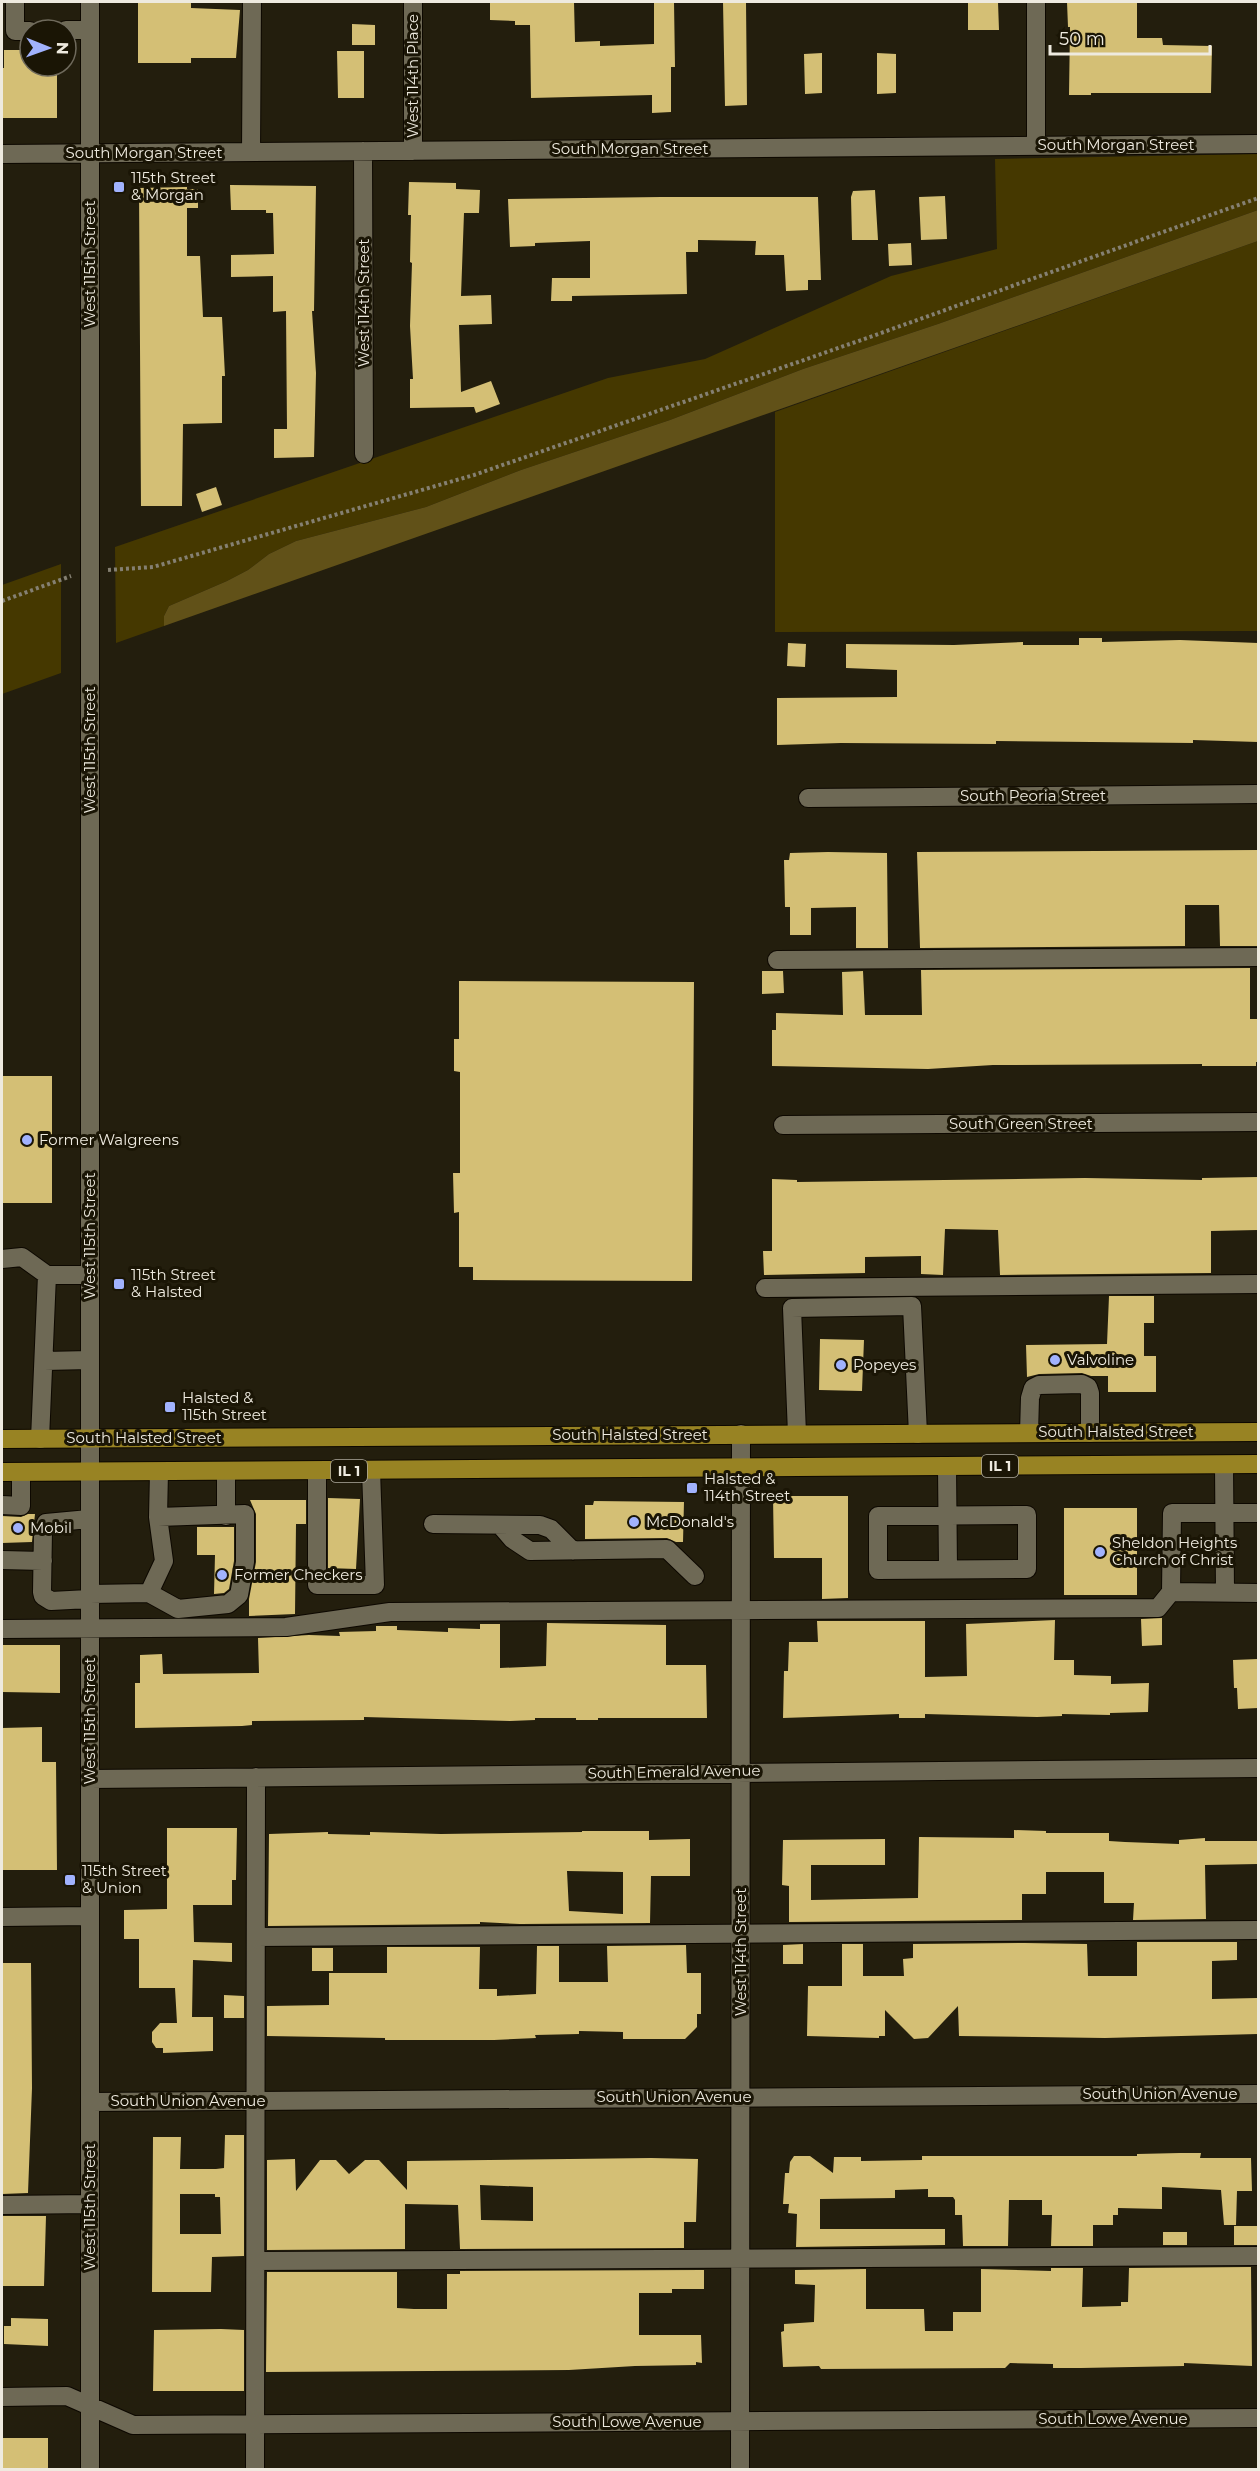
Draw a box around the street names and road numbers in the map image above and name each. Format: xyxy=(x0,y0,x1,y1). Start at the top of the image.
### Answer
street label: West 114th Place xyxy=(403,14,422,138)
street label: South Morgan Street xyxy=(1038,135,1194,154)
street label: South Morgan Street xyxy=(552,139,708,158)
street label: South Morgan Street xyxy=(66,143,222,162)
street label: West 115th Street xyxy=(80,200,99,328)
street label: West 114th Street xyxy=(354,239,373,367)
street label: West 115th Street xyxy=(80,686,99,814)
street label: South Peoria Street xyxy=(960,786,1106,805)
street label: South Green Street xyxy=(949,1114,1093,1133)
street label: West 115th Street xyxy=(80,1172,99,1300)
street label: South Halsted Street xyxy=(1038,1422,1194,1441)
street label: South Halsted Street xyxy=(552,1425,708,1444)
street label: South Halsted Street xyxy=(66,1428,222,1447)
road number: IL 1 xyxy=(982,1455,1018,1477)
road number: IL 1 xyxy=(331,1460,367,1482)
street label: West 115th Street xyxy=(80,1657,99,1785)
street label: South Emerald Avenue xyxy=(587,1760,761,1783)
street label: West 114th Street xyxy=(731,1888,750,2016)
street label: South Union Avenue xyxy=(1082,2084,1238,2103)
street label: South Union Avenue xyxy=(596,2087,752,2106)
street label: South Union Avenue xyxy=(110,2091,266,2110)
street label: West 115th Street xyxy=(80,2143,99,2271)
street label: South Lowe Avenue xyxy=(1038,2409,1188,2428)
street label: South Lowe Avenue xyxy=(552,2412,702,2431)

